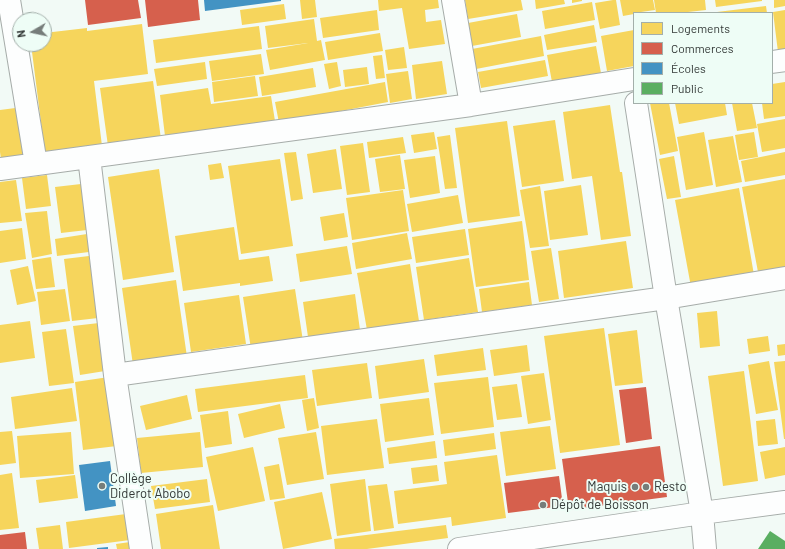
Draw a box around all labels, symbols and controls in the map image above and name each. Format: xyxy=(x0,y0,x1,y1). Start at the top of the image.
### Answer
north arrow xyxy=(12,12,52,52)
legend xyxy=(633,12,773,104)
text: Logements xyxy=(671,21,730,35)
text: N xyxy=(14,29,28,38)
text: Commerces xyxy=(671,41,734,55)
text: Écoles xyxy=(671,61,706,75)
text: Public xyxy=(671,81,703,95)
place label: Collège Diderot Abobo xyxy=(110,471,190,502)
place label: Maquis xyxy=(587,479,627,495)
place label: Resto xyxy=(654,479,687,495)
marker: Collège Diderot Abobo xyxy=(97,481,107,491)
marker: Maquis xyxy=(630,482,640,492)
marker: Resto xyxy=(641,482,651,492)
place label: Dépôt de Boisson xyxy=(551,497,649,513)
marker: Dépôt de Boisson xyxy=(538,500,548,510)

